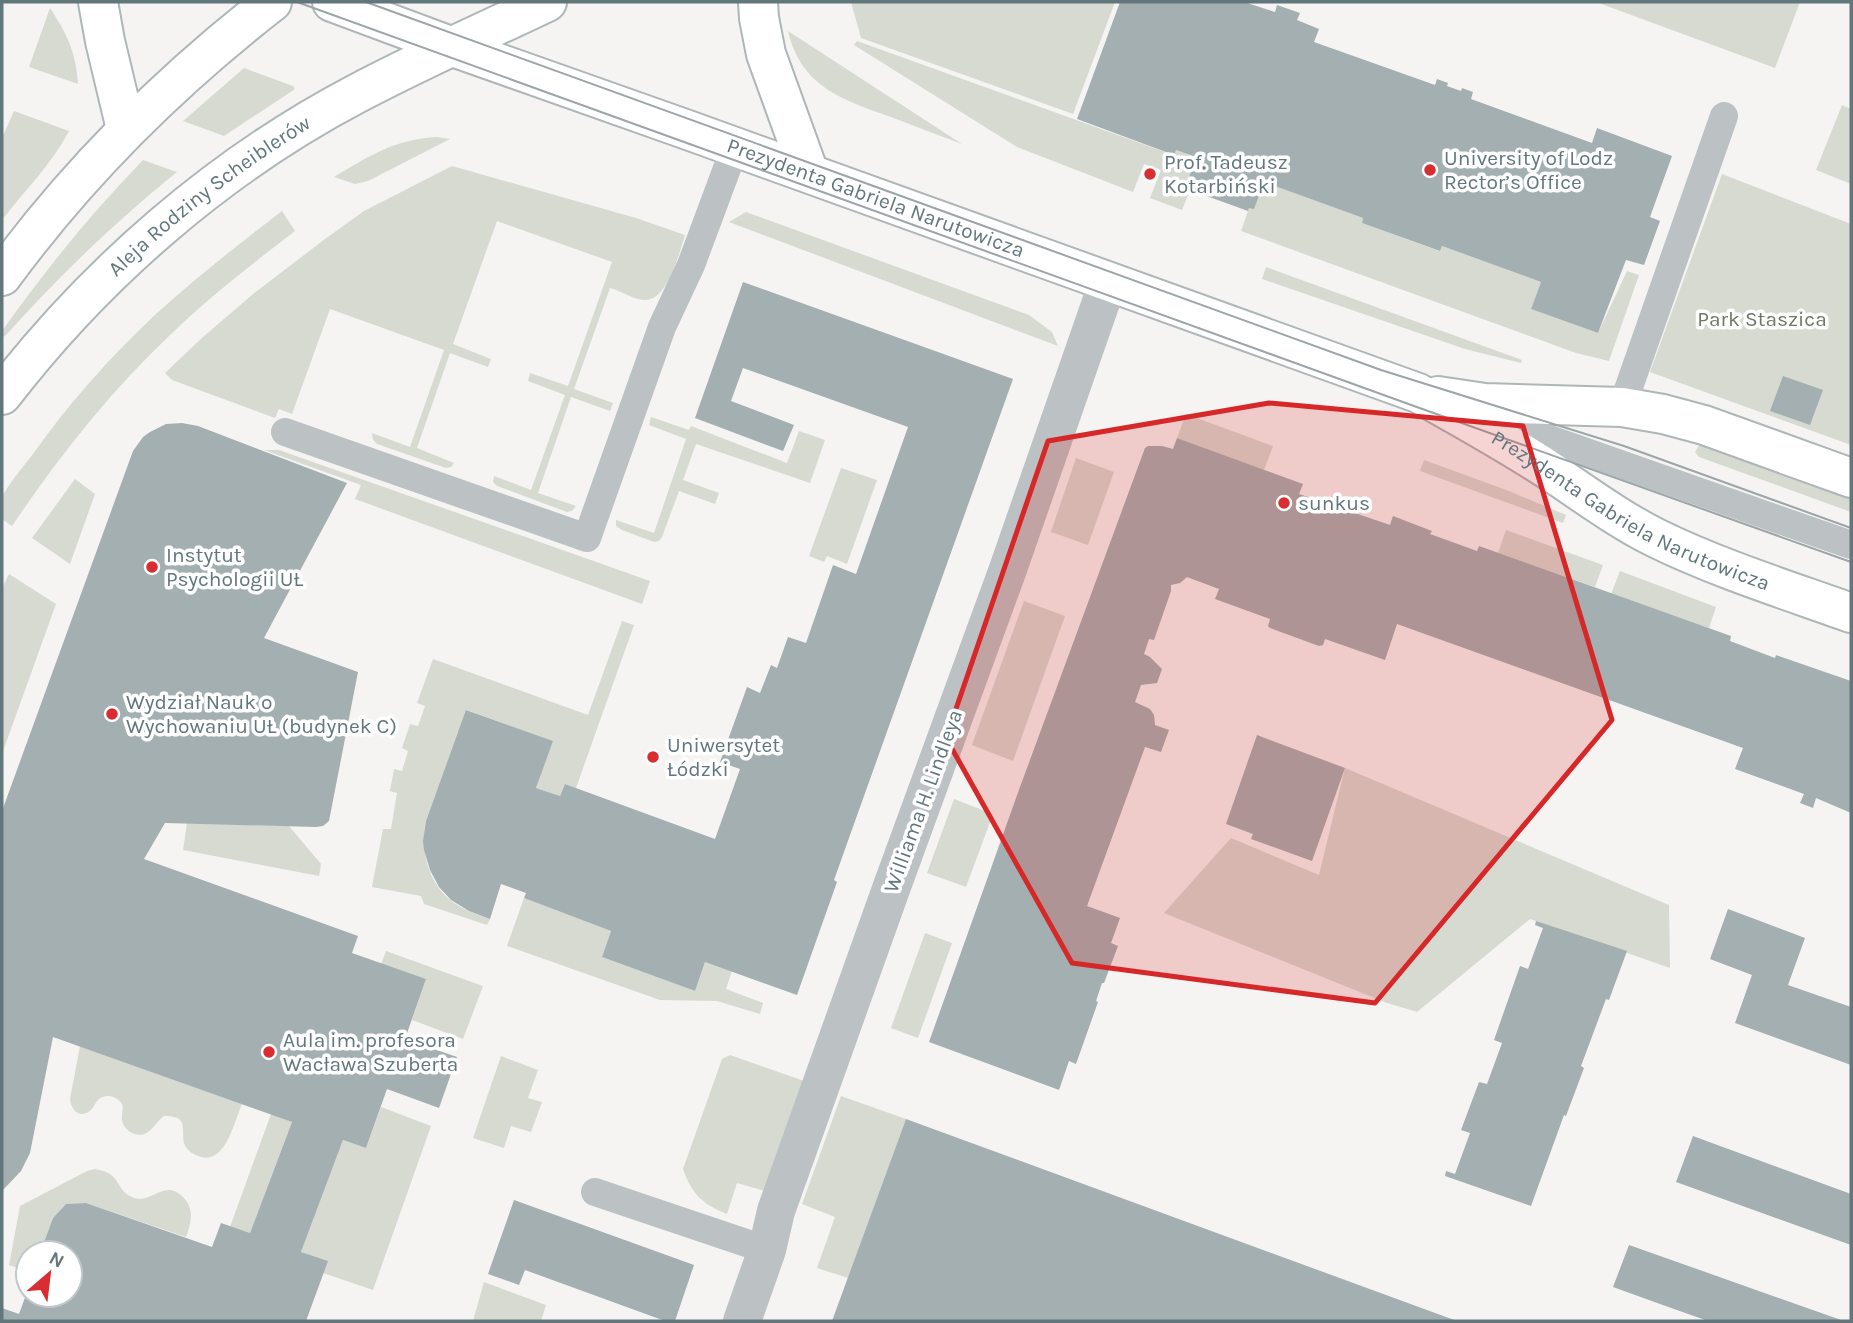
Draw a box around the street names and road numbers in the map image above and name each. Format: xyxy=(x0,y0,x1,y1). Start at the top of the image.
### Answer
street label: Aleja Rodziny Scheiblerów xyxy=(103,110,315,281)
street label: Prezydenta Gabriela Narutowicza xyxy=(724,133,1028,262)
street label: Prezydenta Gabriela Narutowicza xyxy=(1487,426,1773,595)
street label: Williama H. Lindleya xyxy=(879,706,967,896)

